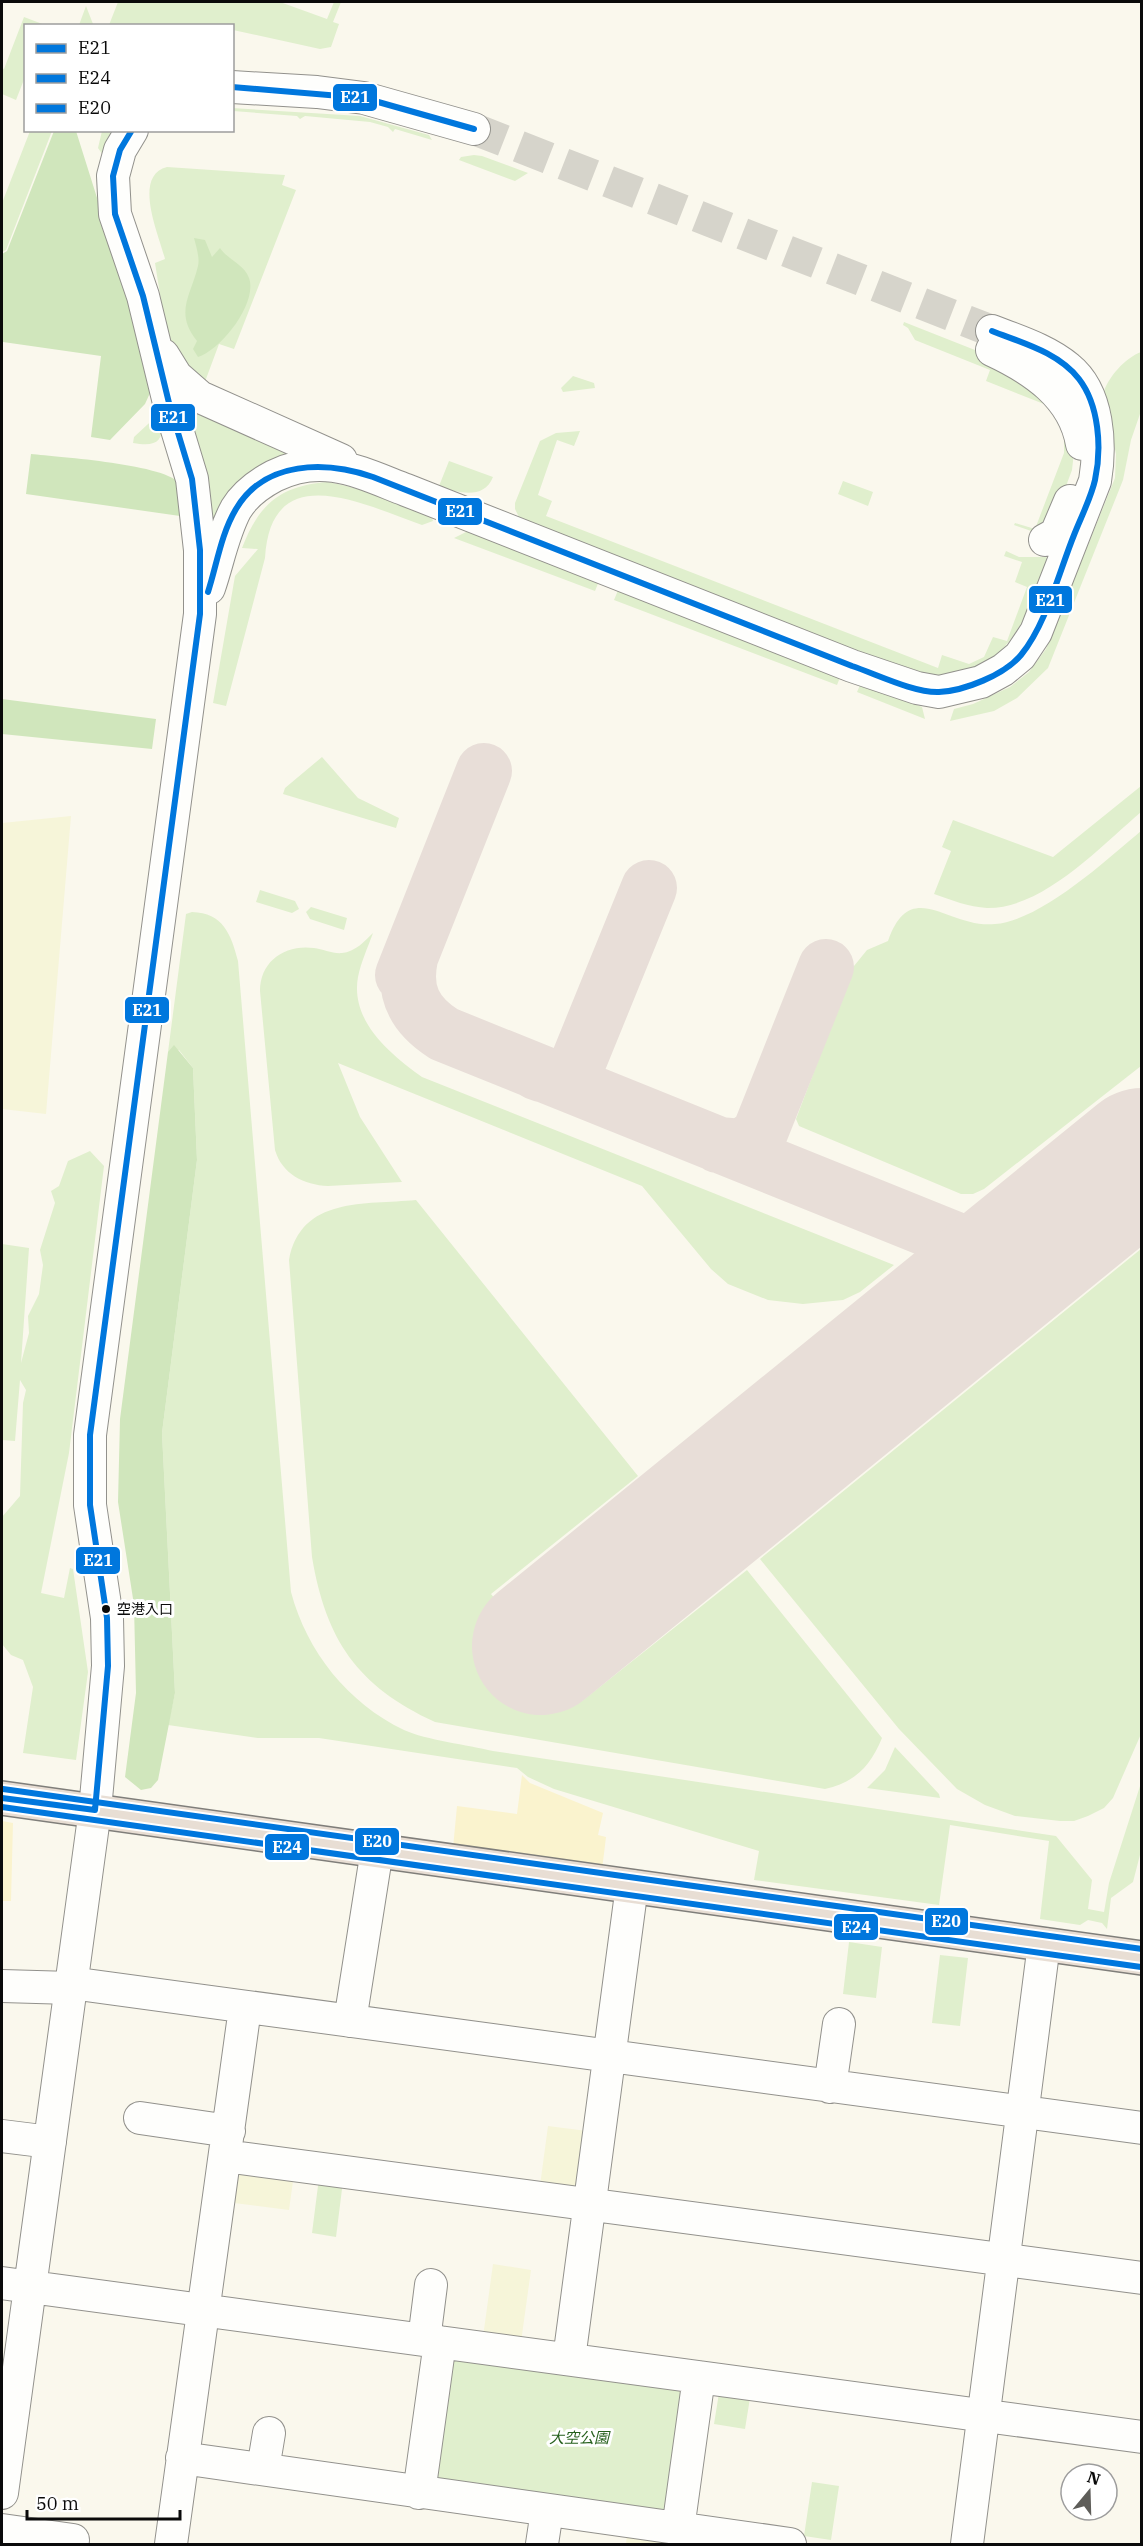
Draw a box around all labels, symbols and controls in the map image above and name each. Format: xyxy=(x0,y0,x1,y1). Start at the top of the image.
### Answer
legend xyxy=(24,24,234,132)
text: E21 xyxy=(78,36,111,59)
text: E24 xyxy=(78,66,111,89)
line badge: E21 xyxy=(332,83,378,112)
text: E21 xyxy=(340,87,370,107)
text: E20 xyxy=(78,96,111,119)
line badge: E21 xyxy=(150,403,196,432)
text: E21 xyxy=(158,407,188,427)
line badge: E21 xyxy=(437,497,483,526)
text: E21 xyxy=(445,501,475,521)
line badge: E21 xyxy=(1028,585,1073,614)
text: E21 xyxy=(1035,590,1065,610)
line badge: E21 xyxy=(124,996,170,1024)
text: E21 xyxy=(132,1000,162,1020)
line badge: E21 xyxy=(75,1546,121,1575)
text: E21 xyxy=(83,1550,113,1570)
place label: 空港入口 xyxy=(117,1600,173,1618)
marker: 空港入口 xyxy=(100,1603,112,1615)
line badge: E20 xyxy=(354,1827,400,1856)
text: E20 xyxy=(362,1831,392,1851)
line badge: E24 xyxy=(264,1833,310,1861)
text: E24 xyxy=(272,1837,302,1857)
line badge: E20 xyxy=(924,1907,969,1936)
text: E20 xyxy=(931,1911,961,1931)
line badge: E24 xyxy=(833,1913,879,1941)
text: E24 xyxy=(841,1917,871,1937)
park label: 大空公園 xyxy=(549,2428,611,2447)
north arrow xyxy=(1059,2462,1119,2522)
text: N xyxy=(1085,2466,1103,2489)
scale bar xyxy=(27,2483,180,2521)
text: 50 m xyxy=(36,2492,79,2515)

